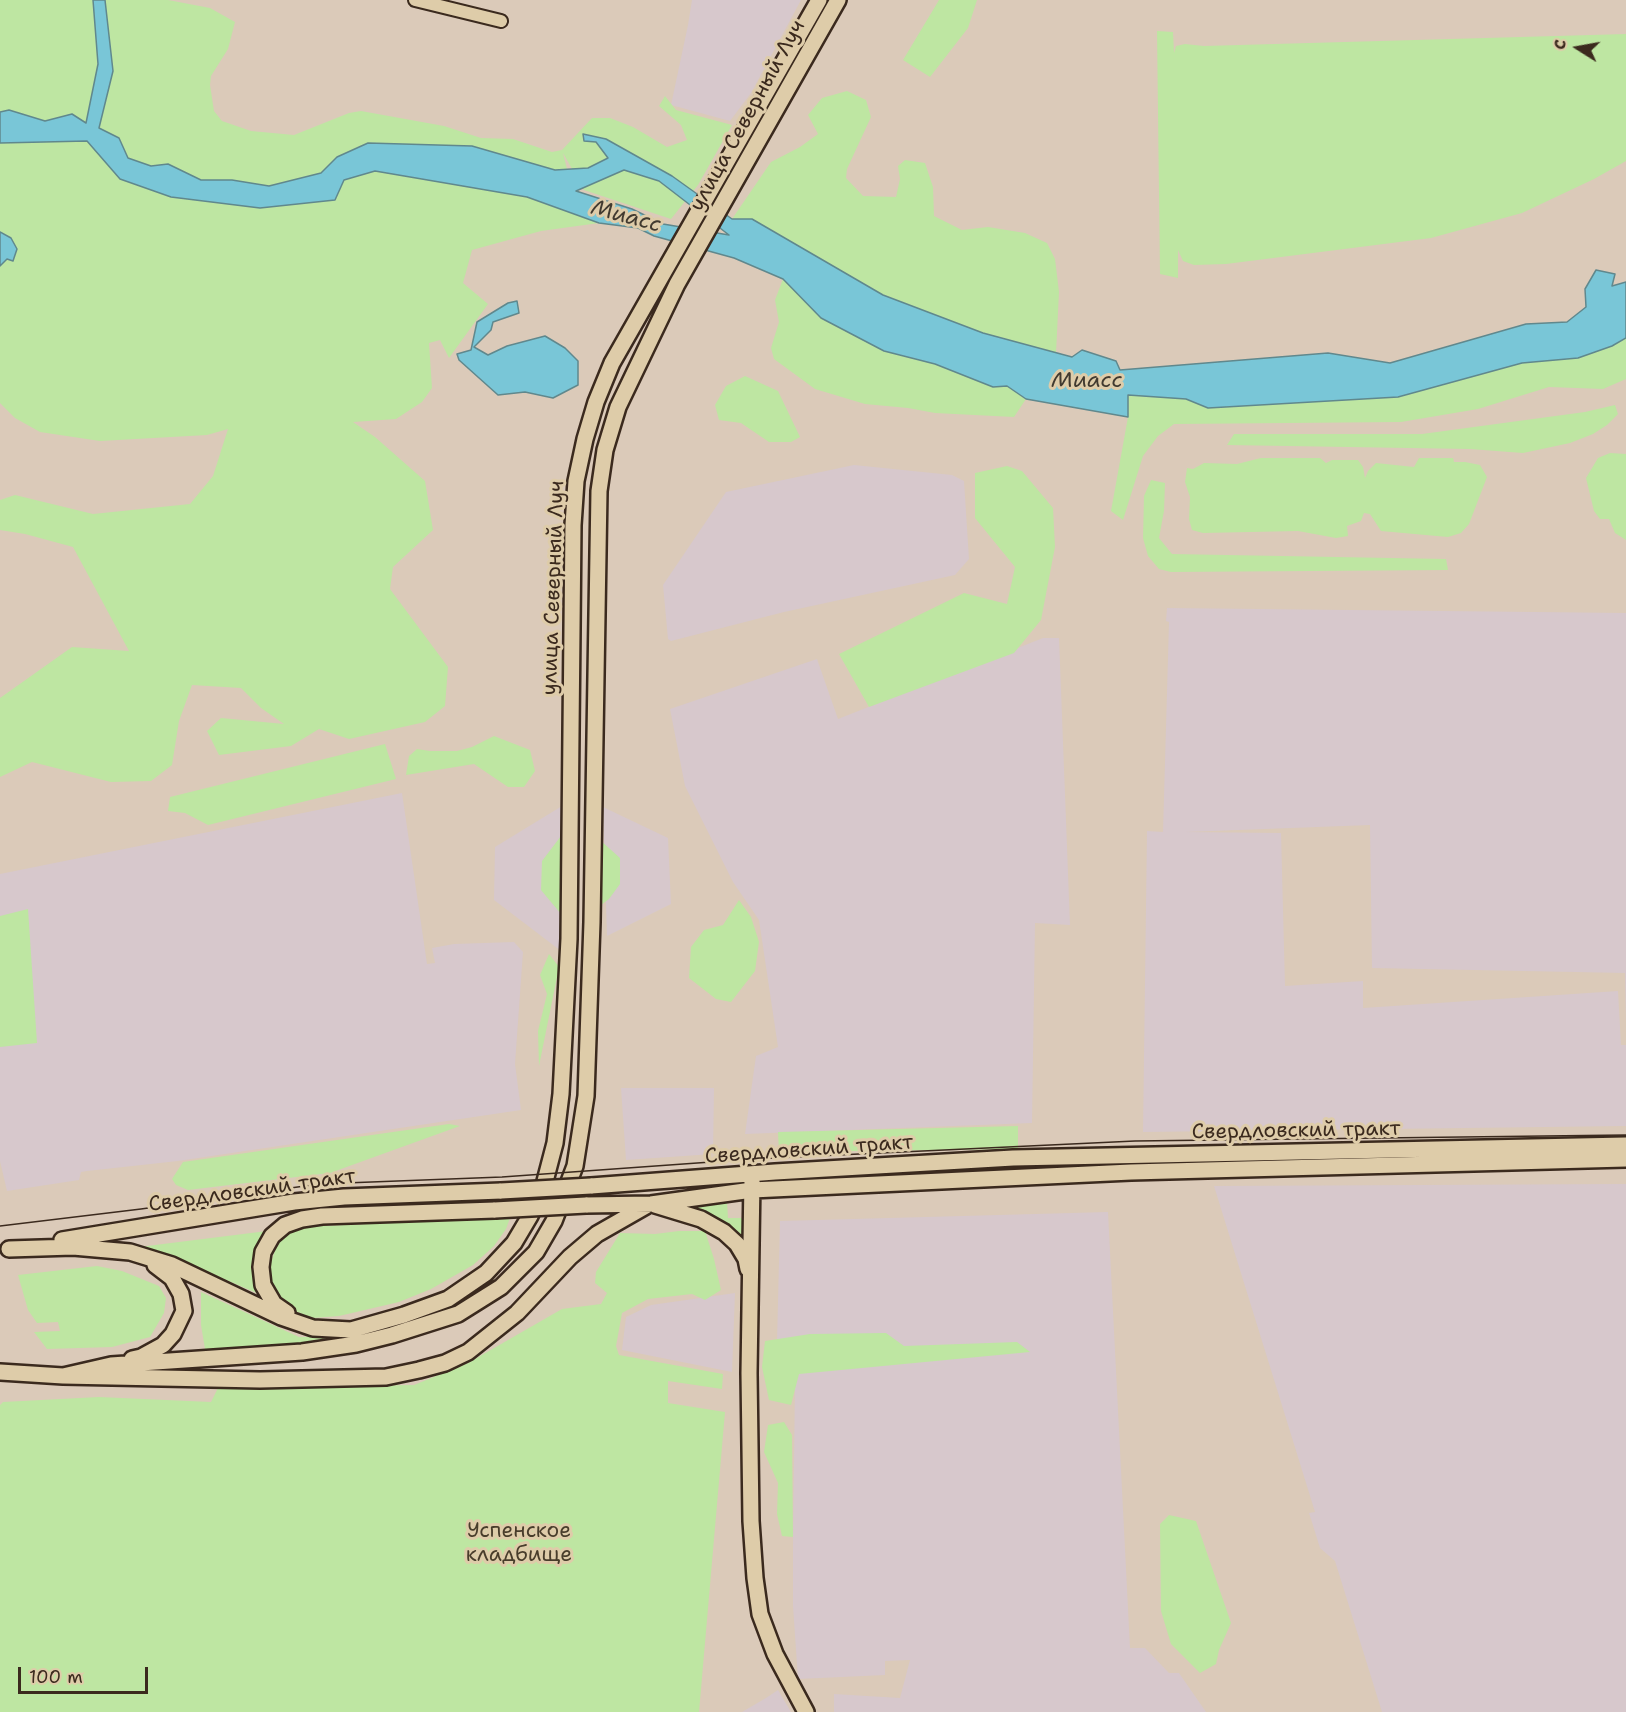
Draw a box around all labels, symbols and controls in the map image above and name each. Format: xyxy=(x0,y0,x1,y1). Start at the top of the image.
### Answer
street label: улица Северный Луч xyxy=(685,16,811,216)
north arrow xyxy=(1548,18,1608,78)
text: С xyxy=(1549,38,1571,51)
water label: Миасс xyxy=(588,195,664,239)
water label: Миасс xyxy=(1051,368,1123,394)
street label: улица Северный Луч xyxy=(538,480,570,696)
street label: Свердловский тракт xyxy=(1191,1117,1401,1145)
street label: Свердловский тракт xyxy=(704,1130,914,1170)
street label: Свердловский тракт xyxy=(147,1164,357,1218)
park label: Успенское кладбище xyxy=(466,1519,572,1569)
scale bar xyxy=(21,1655,152,1693)
text: 100 m xyxy=(29,1665,83,1689)

